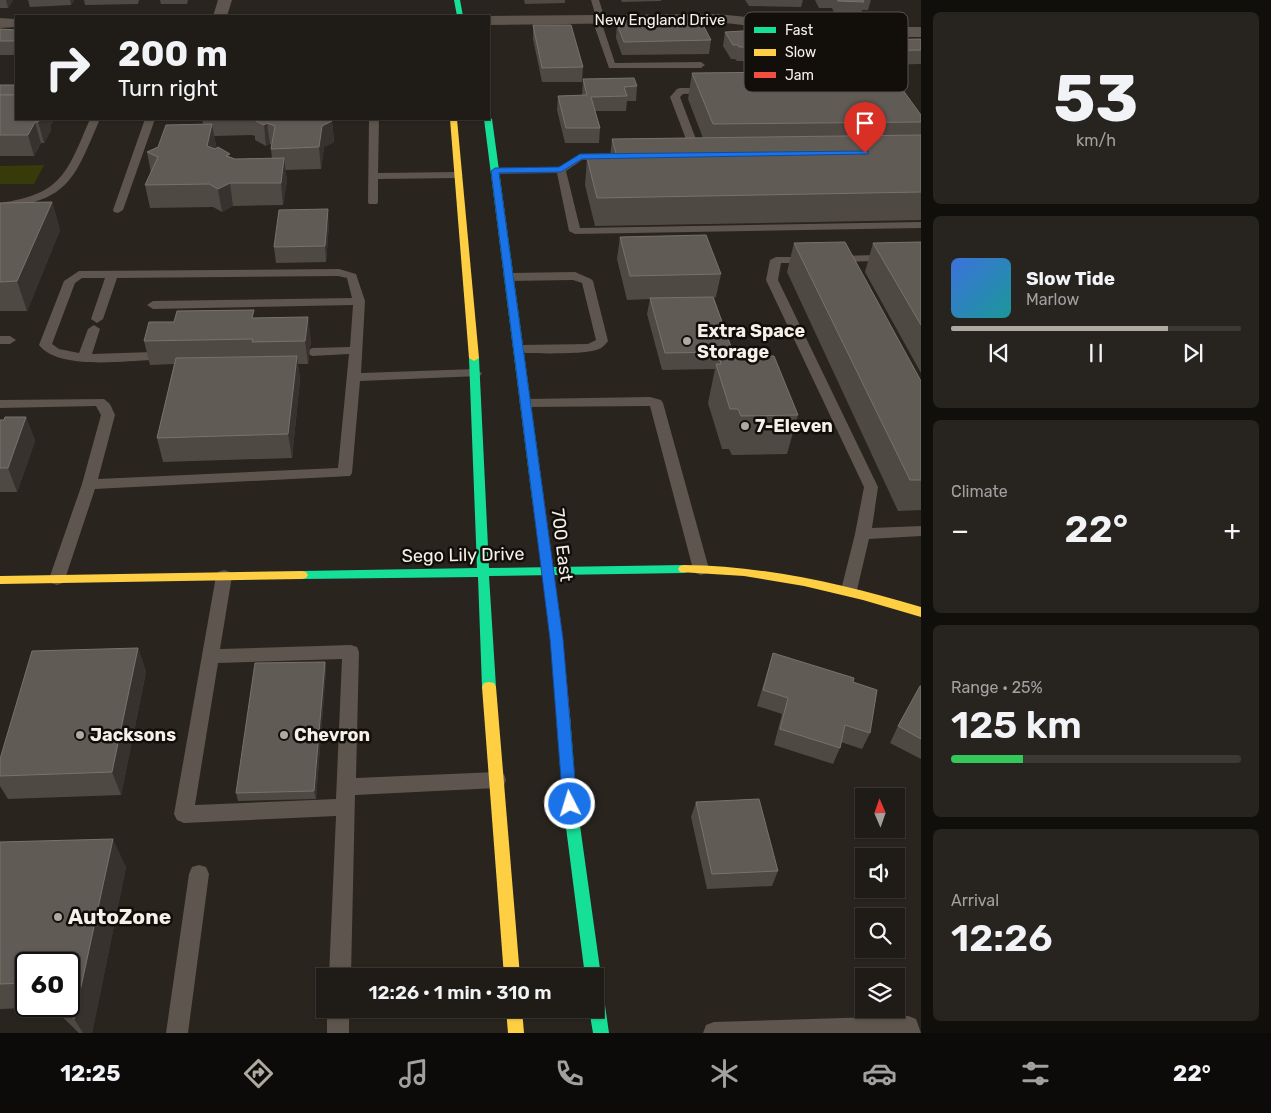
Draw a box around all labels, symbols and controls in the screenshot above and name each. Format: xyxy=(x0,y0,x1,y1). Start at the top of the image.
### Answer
street label: New England Drive xyxy=(595,11,725,29)
legend xyxy=(744,12,908,92)
text: Fast xyxy=(785,22,814,39)
text: 200 m xyxy=(118,33,228,75)
icon: right xyxy=(35,35,100,100)
text: Slow xyxy=(785,44,816,61)
text: 53 xyxy=(1054,60,1138,137)
text: Jam xyxy=(785,67,814,84)
text: Turn right xyxy=(118,75,218,102)
pin xyxy=(844,102,886,153)
icon: arrive xyxy=(851,109,879,137)
text: km/h xyxy=(1076,131,1116,150)
text: Slow Tide xyxy=(1026,267,1115,290)
text: Marlow xyxy=(1026,290,1079,309)
place label: Extra Space Storage xyxy=(697,320,805,363)
marker: Extra Space Storage xyxy=(681,335,693,347)
icon: previous xyxy=(985,339,1013,367)
icon: pause xyxy=(1082,339,1110,367)
icon: next xyxy=(1179,339,1207,367)
place label: 7-Eleven xyxy=(755,415,833,437)
marker: 7-Eleven xyxy=(739,420,751,432)
text: Climate xyxy=(951,482,1008,501)
text: 22° xyxy=(1065,506,1128,552)
street label: 700 East xyxy=(547,507,577,583)
text: − xyxy=(951,514,969,547)
text: + xyxy=(1224,514,1241,547)
street label: Sego Lily Drive xyxy=(401,543,525,567)
text: Range · 25% xyxy=(951,678,1043,697)
text: 125 km xyxy=(951,702,1082,748)
place label: Jacksons xyxy=(90,724,176,746)
place label: Chevron xyxy=(294,724,370,746)
marker: Jacksons xyxy=(74,729,86,741)
marker: Chevron xyxy=(278,729,290,741)
position arrow xyxy=(543,777,595,829)
north arrow xyxy=(855,788,905,838)
map controls xyxy=(855,788,905,1018)
button: sound xyxy=(855,848,905,898)
text: Arrival xyxy=(951,891,999,910)
place label: AutoZone xyxy=(68,904,171,929)
button: search xyxy=(855,908,905,958)
marker: AutoZone xyxy=(52,911,64,923)
text: 12:26 xyxy=(951,915,1052,961)
speed limit sign: 60 xyxy=(15,952,80,1017)
button: layers xyxy=(855,968,905,1018)
text: 12:26 · 1 min · 310 m xyxy=(368,981,552,1004)
icon: directions xyxy=(241,1056,276,1091)
icon: music xyxy=(396,1056,431,1091)
icon: phone xyxy=(552,1056,587,1091)
icon: climate xyxy=(707,1056,742,1091)
icon: car xyxy=(862,1056,897,1091)
icon: filters xyxy=(1018,1056,1053,1091)
text: 12:25 xyxy=(60,1060,120,1087)
text: 22° xyxy=(1173,1060,1211,1087)

